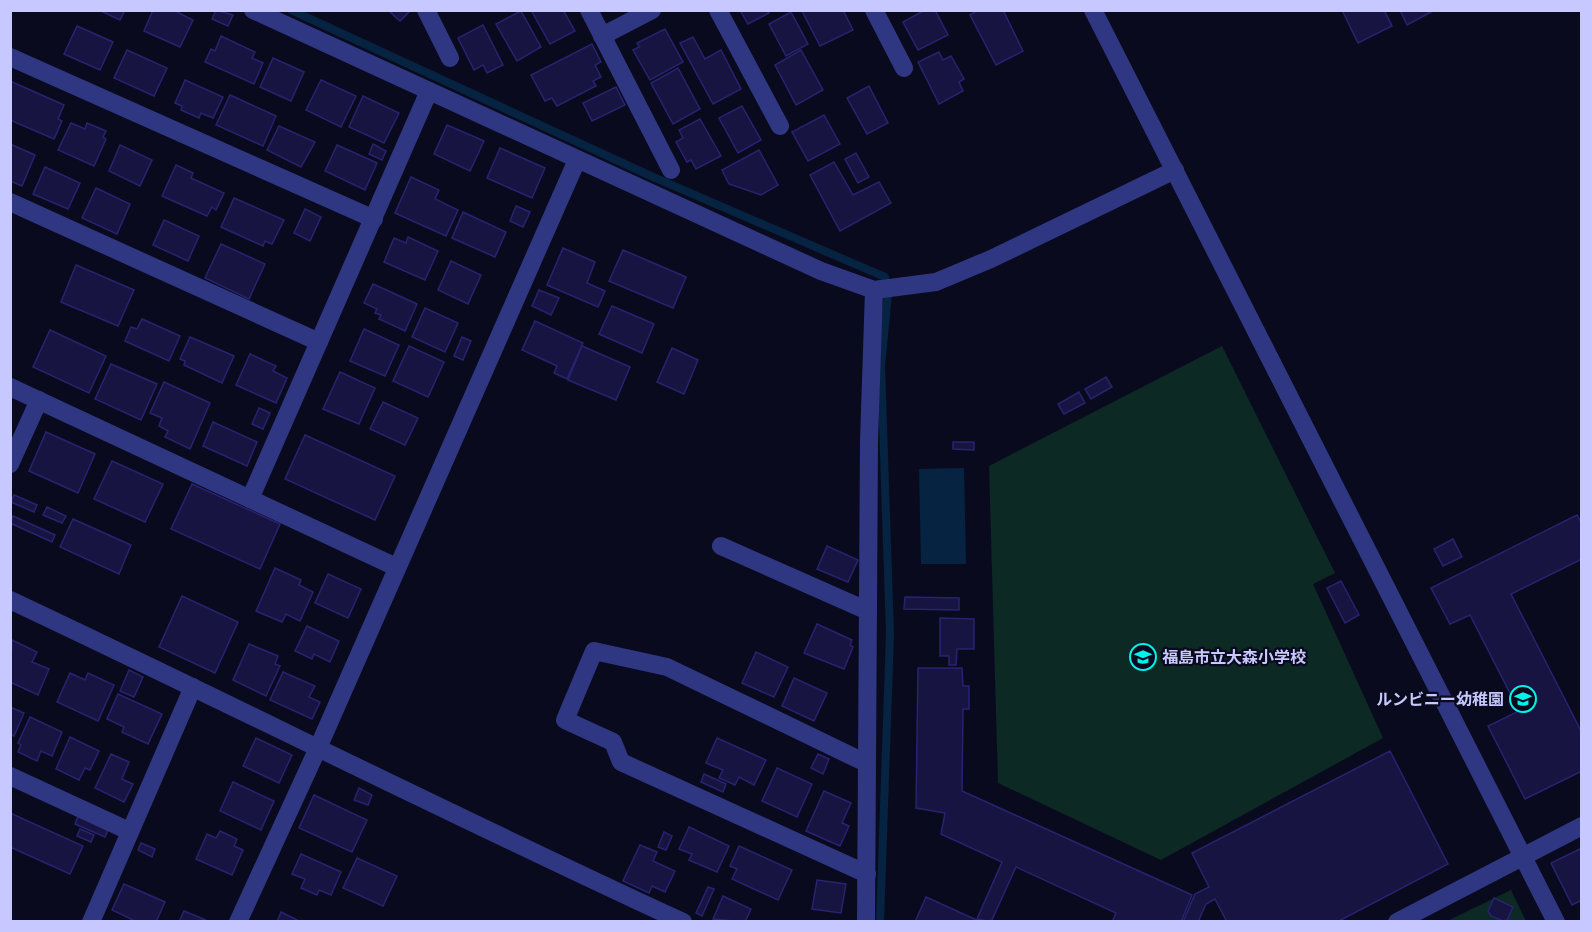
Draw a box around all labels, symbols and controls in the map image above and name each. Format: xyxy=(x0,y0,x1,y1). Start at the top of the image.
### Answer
school or university icon: 福島市立大森小学校 xyxy=(1128,642,1158,672)
place label: 福島市立大森小学校 xyxy=(1162,647,1306,666)
school or university icon: ルンビニー幼稚園 xyxy=(1508,684,1538,714)
place label: ルンビニー幼稚園 xyxy=(1376,689,1504,708)

